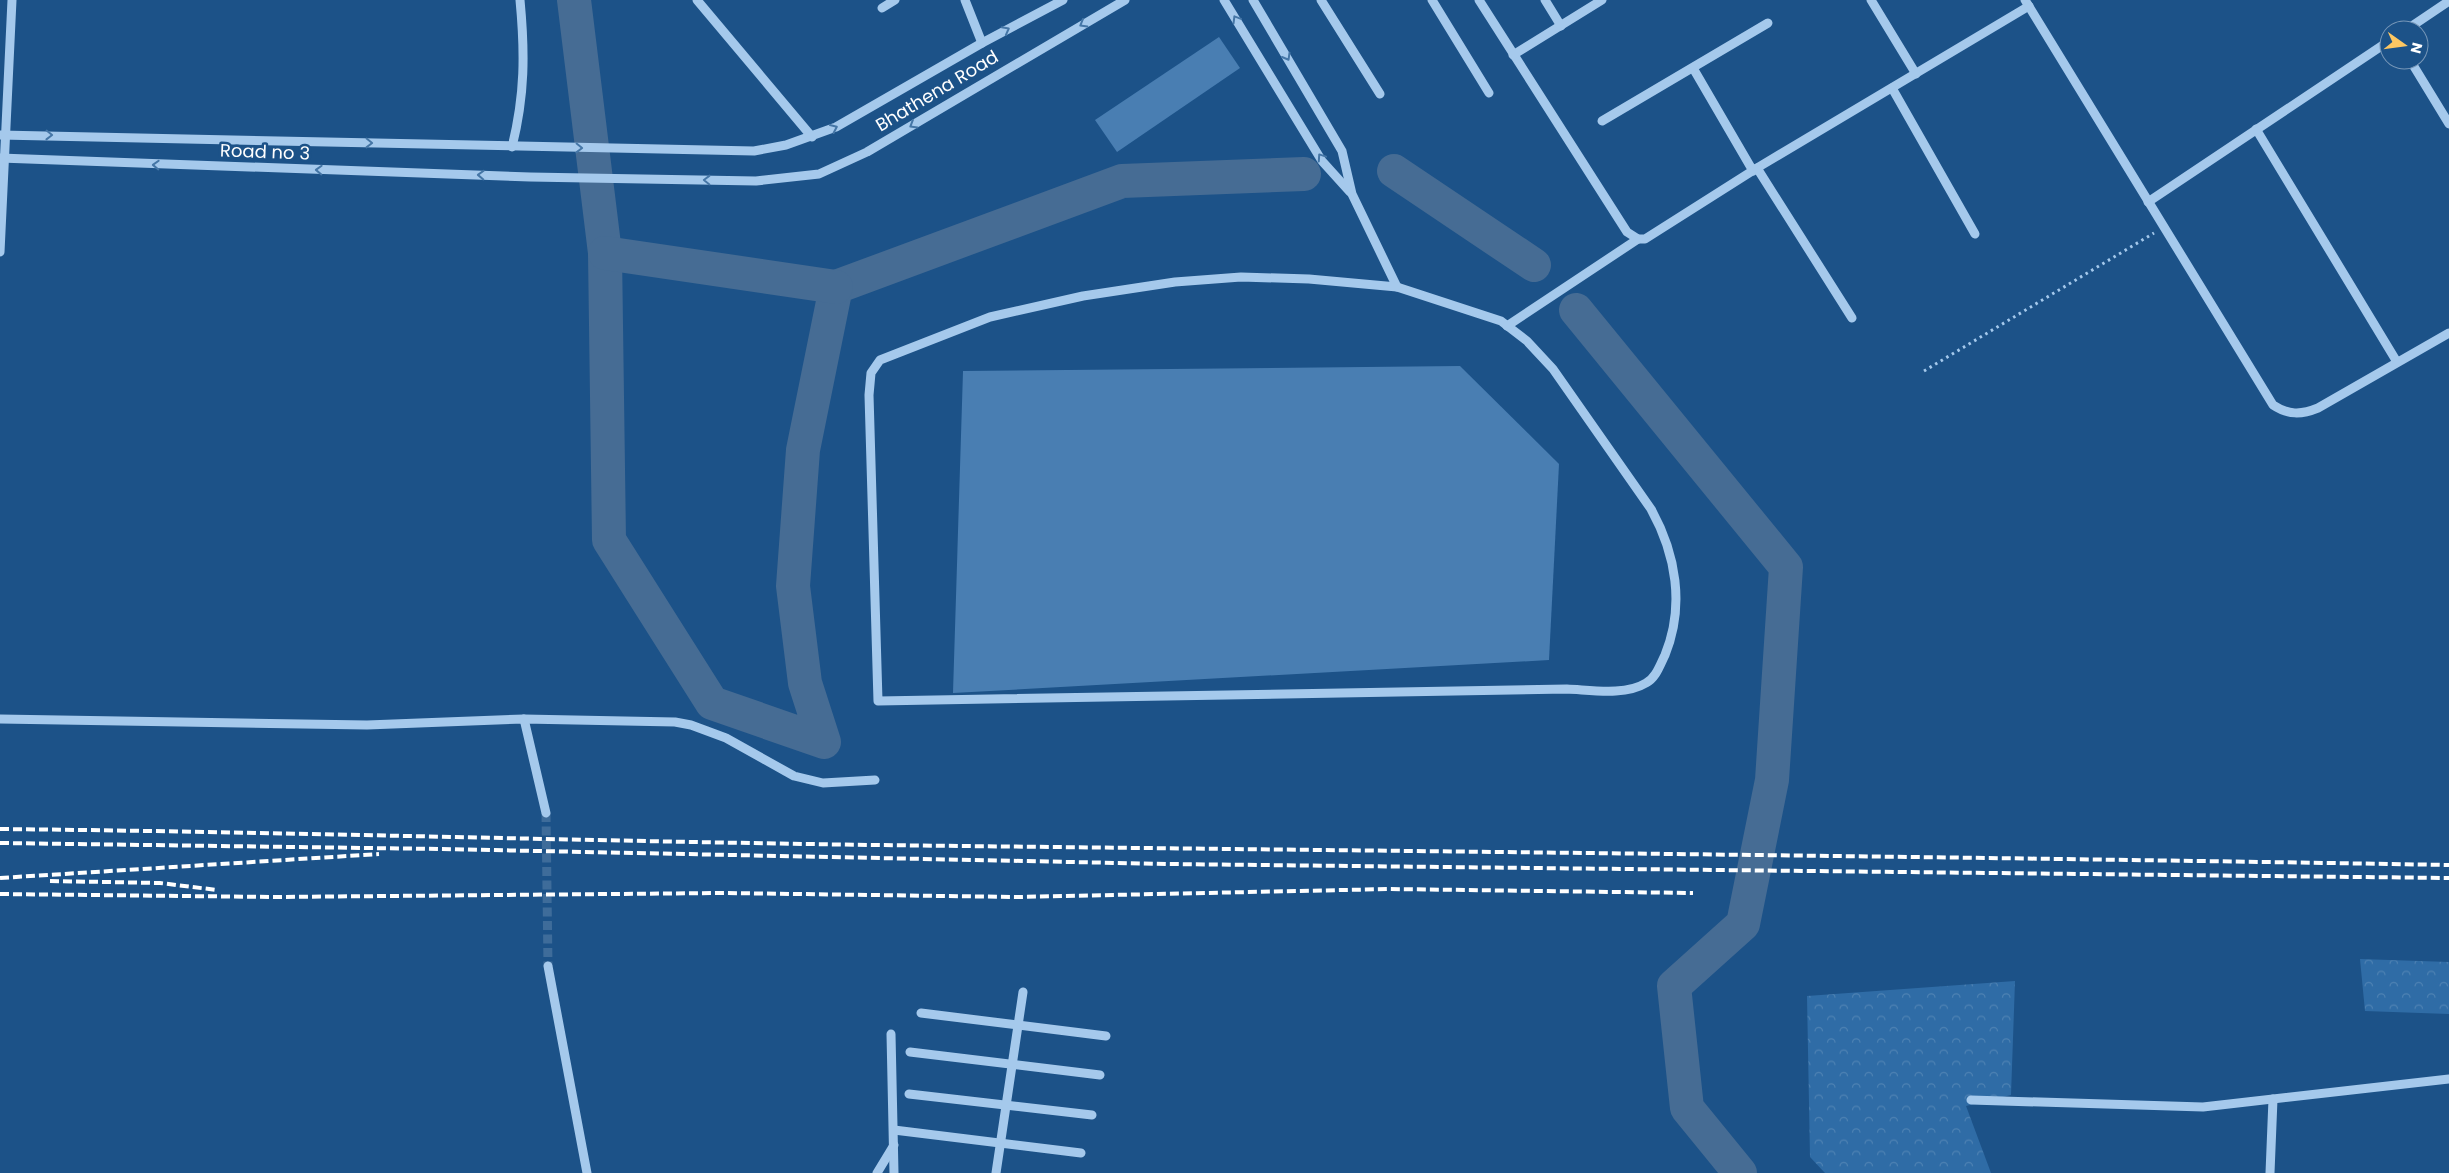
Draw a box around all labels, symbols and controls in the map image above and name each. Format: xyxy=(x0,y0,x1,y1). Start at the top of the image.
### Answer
one-way arrow xyxy=(1232,16,1242,25)
one-way arrow xyxy=(1079,18,1088,28)
north arrow xyxy=(2379,20,2429,70)
one-way arrow xyxy=(1001,26,1010,36)
text: N xyxy=(2406,41,2428,56)
street label: Bhathena Road xyxy=(871,44,1003,137)
one-way arrow xyxy=(1280,52,1290,61)
one-way arrow xyxy=(909,118,918,128)
one-way arrow xyxy=(829,123,838,134)
one-way arrow xyxy=(45,130,53,141)
street label: Road no 3 xyxy=(220,137,310,166)
one-way arrow xyxy=(365,138,373,148)
one-way arrow xyxy=(576,143,583,153)
one-way arrow xyxy=(1318,154,1327,163)
one-way arrow xyxy=(152,159,160,170)
one-way arrow xyxy=(314,165,322,175)
one-way arrow xyxy=(477,170,485,181)
one-way arrow xyxy=(703,175,710,185)

